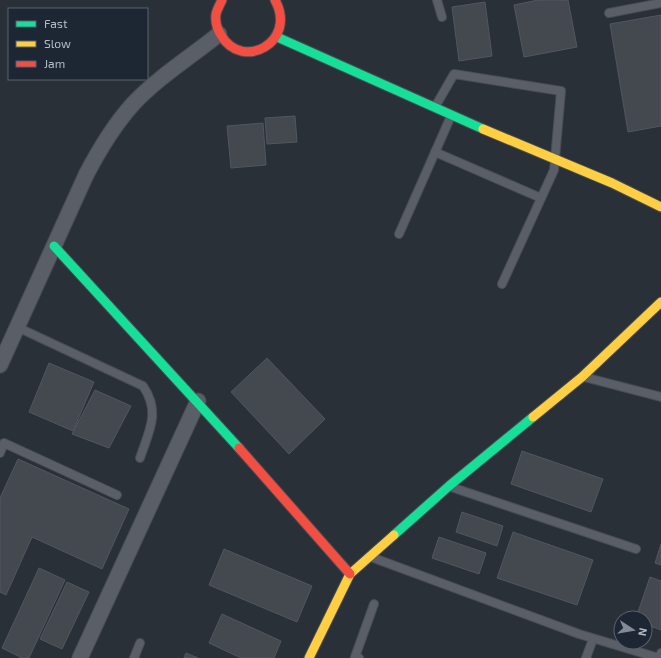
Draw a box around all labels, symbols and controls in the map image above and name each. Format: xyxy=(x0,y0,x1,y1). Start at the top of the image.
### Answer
legend xyxy=(8,8,148,80)
text: Fast xyxy=(44,16,68,30)
text: Slow xyxy=(44,36,71,50)
text: Jam xyxy=(44,56,65,70)
north arrow xyxy=(613,610,653,650)
text: N xyxy=(636,627,650,637)

